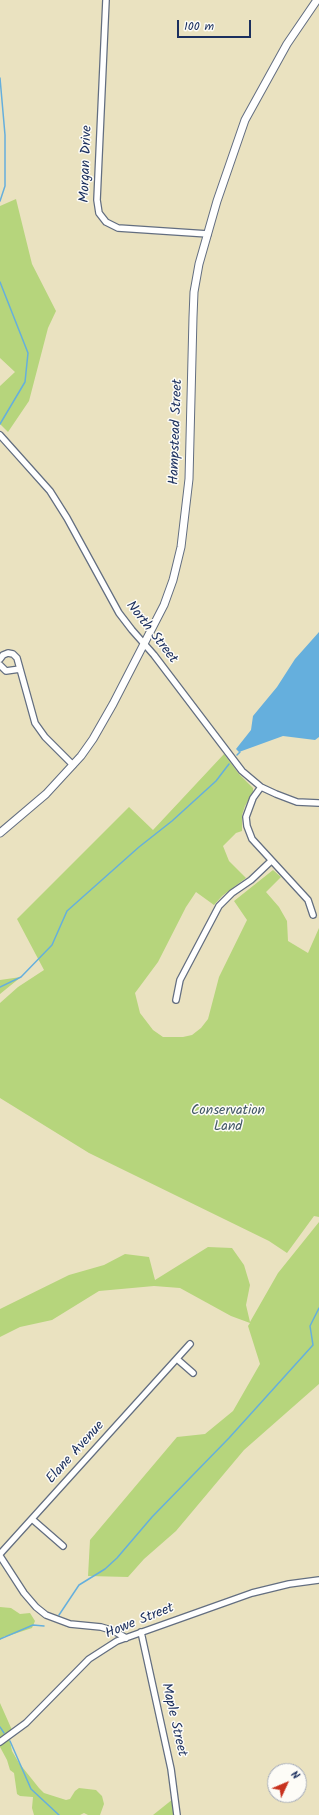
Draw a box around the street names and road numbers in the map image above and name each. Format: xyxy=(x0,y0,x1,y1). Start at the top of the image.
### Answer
street label: Morgan Drive xyxy=(77,125,97,203)
street label: Hampstead Street xyxy=(167,379,187,485)
street label: North Street xyxy=(121,598,181,668)
street label: Elane Avenue xyxy=(43,1418,109,1488)
street label: Howe Street xyxy=(103,1601,177,1643)
street label: Maple Street xyxy=(156,1681,190,1759)

